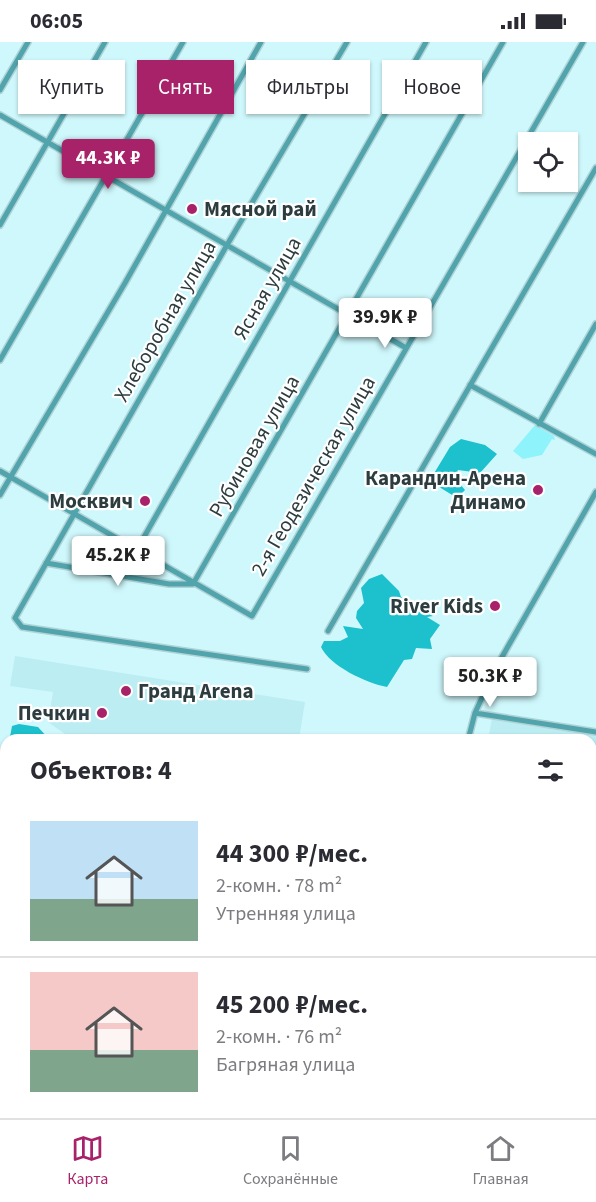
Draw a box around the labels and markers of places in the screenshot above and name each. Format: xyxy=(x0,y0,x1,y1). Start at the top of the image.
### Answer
pin: 44.3K ₽ xyxy=(53,139,163,190)
place label: Мясной рай xyxy=(204,194,317,224)
marker: Мясной рай xyxy=(185,202,199,216)
pin: 39.9K ₽ xyxy=(330,298,440,349)
place label: Карандин-Арена Динамо xyxy=(365,463,526,517)
marker: Карандин-Арена Динамо xyxy=(531,483,545,497)
place label: Москвич xyxy=(49,486,133,516)
marker: Москвич xyxy=(138,494,152,508)
pin: 45.2K ₽ xyxy=(63,536,173,587)
place label: River Kids xyxy=(390,591,483,621)
marker: River Kids xyxy=(488,599,502,613)
pin: 50.3K ₽ xyxy=(435,657,545,708)
place label: Гранд Arena xyxy=(138,676,254,706)
marker: Гранд Arena xyxy=(119,684,133,698)
place label: Печкин xyxy=(18,698,90,728)
marker: Печкин xyxy=(95,706,109,720)

